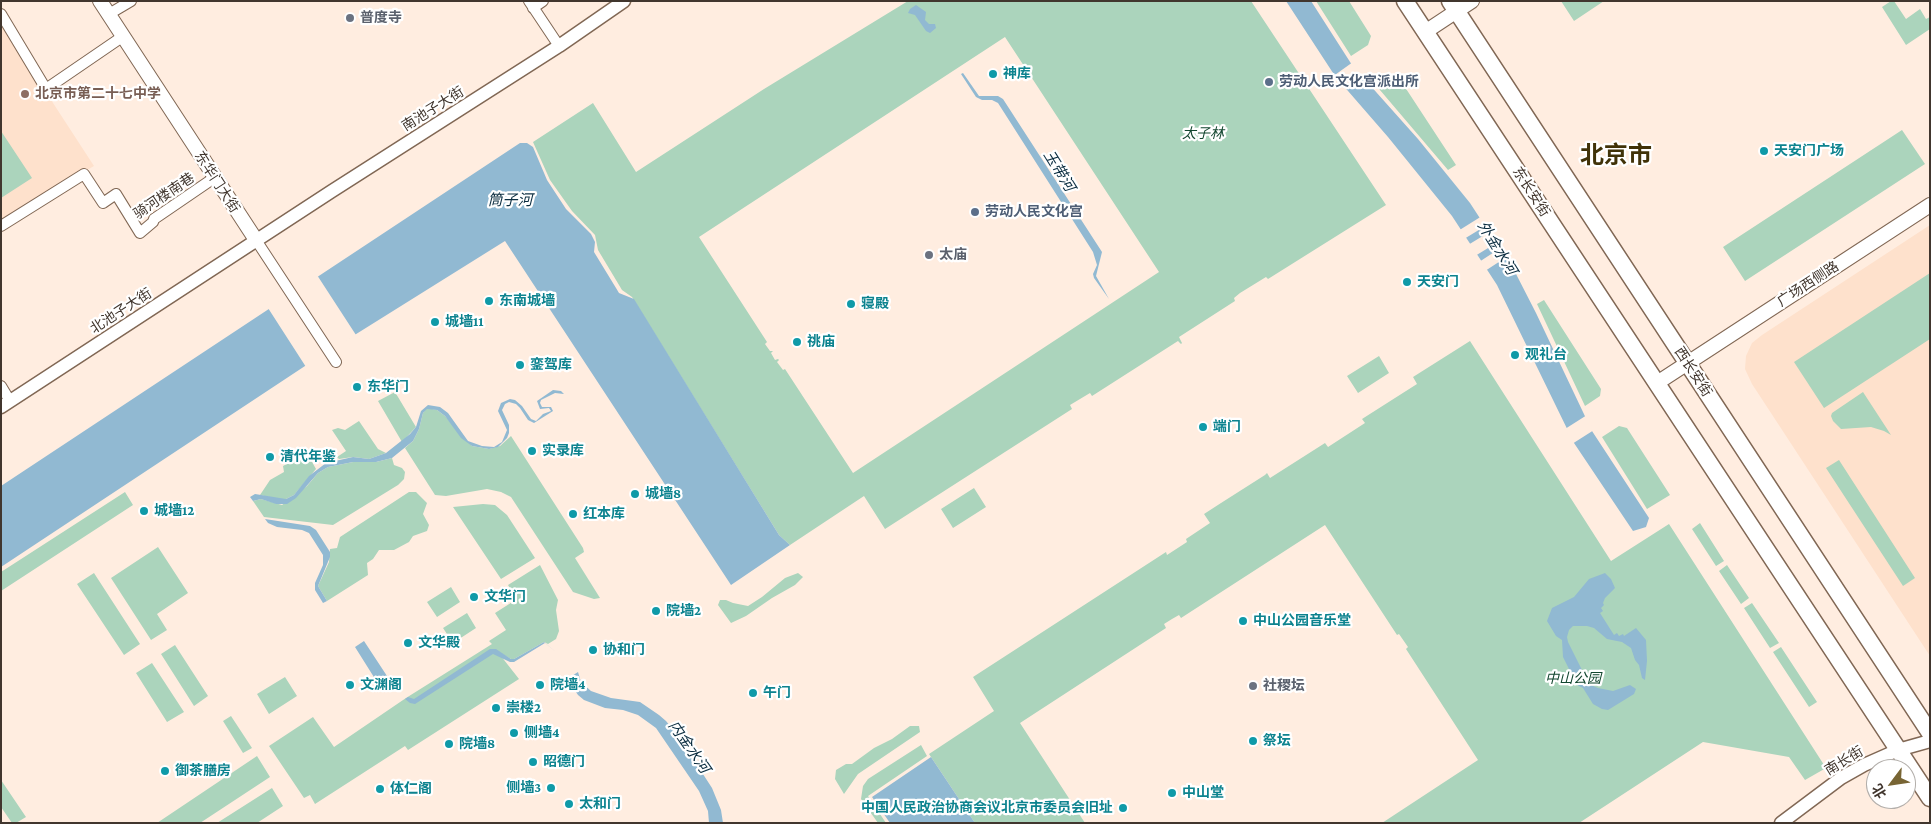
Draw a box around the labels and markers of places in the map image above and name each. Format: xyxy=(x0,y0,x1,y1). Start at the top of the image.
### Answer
place label: 普度寺 xyxy=(360,10,402,26)
marker: 普度寺 xyxy=(344,12,356,24)
place label: 神库 xyxy=(1003,66,1031,82)
marker: 神库 xyxy=(987,68,999,80)
place label: 劳动人民文化宫派出所 xyxy=(1279,74,1419,90)
marker: 劳动人民文化宫派出所 xyxy=(1263,76,1275,88)
place label: 北京市第二十七中学 xyxy=(35,86,161,102)
marker: 北京市第二十七中学 xyxy=(19,88,31,100)
place label: 天安门广场 xyxy=(1774,143,1844,159)
marker: 天安门广场 xyxy=(1758,145,1770,157)
place label: 劳动人民文化宫 xyxy=(985,204,1083,220)
marker: 劳动人民文化宫 xyxy=(969,206,981,218)
place label: 太庙 xyxy=(939,247,967,263)
marker: 太庙 xyxy=(923,249,935,261)
place label: 天安门 xyxy=(1417,274,1459,290)
marker: 天安门 xyxy=(1401,276,1413,288)
place label: 东南城墙 xyxy=(499,293,555,309)
marker: 东南城墙 xyxy=(483,295,495,307)
place label: 寝殿 xyxy=(861,296,889,312)
marker: 寝殿 xyxy=(845,298,857,310)
place label: 城墙11 xyxy=(445,314,483,330)
marker: 城墙11 xyxy=(429,316,441,328)
place label: 祧庙 xyxy=(807,334,835,350)
marker: 祧庙 xyxy=(791,336,803,348)
place label: 观礼台 xyxy=(1525,347,1567,363)
marker: 观礼台 xyxy=(1509,349,1521,361)
place label: 銮驾库 xyxy=(530,357,572,373)
marker: 銮驾库 xyxy=(514,359,526,371)
place label: 东华门 xyxy=(367,379,409,395)
marker: 东华门 xyxy=(351,381,363,393)
place label: 端门 xyxy=(1213,419,1241,435)
marker: 端门 xyxy=(1197,421,1209,433)
place label: 实录库 xyxy=(542,443,584,459)
marker: 实录库 xyxy=(526,445,538,457)
place label: 清代年鉴 xyxy=(280,449,336,465)
marker: 清代年鉴 xyxy=(264,451,276,463)
place label: 城墙8 xyxy=(645,486,681,502)
marker: 城墙8 xyxy=(629,488,641,500)
place label: 城墙12 xyxy=(154,503,194,519)
marker: 城墙12 xyxy=(138,505,150,517)
place label: 红本库 xyxy=(583,506,625,522)
marker: 红本库 xyxy=(567,508,579,520)
place label: 文华门 xyxy=(484,589,526,605)
marker: 文华门 xyxy=(468,591,480,603)
place label: 院墙2 xyxy=(666,603,701,619)
marker: 院墙2 xyxy=(650,605,662,617)
place label: 中山公园音乐堂 xyxy=(1253,613,1351,629)
marker: 中山公园音乐堂 xyxy=(1237,615,1249,627)
place label: 文华殿 xyxy=(418,635,460,651)
marker: 文华殿 xyxy=(402,637,414,649)
place label: 协和门 xyxy=(603,642,645,658)
marker: 协和门 xyxy=(587,644,599,656)
place label: 文渊阁 xyxy=(360,677,402,693)
place label: 院墙4 xyxy=(550,677,586,693)
place label: 社稷坛 xyxy=(1263,678,1305,694)
marker: 文渊阁 xyxy=(344,679,356,691)
marker: 院墙4 xyxy=(534,679,546,691)
marker: 社稷坛 xyxy=(1247,680,1259,692)
place label: 午门 xyxy=(763,685,791,701)
marker: 午门 xyxy=(747,687,759,699)
place label: 崇楼2 xyxy=(506,700,541,716)
marker: 崇楼2 xyxy=(490,702,502,714)
place label: 侧墙4 xyxy=(524,725,560,741)
marker: 侧墙4 xyxy=(508,727,520,739)
place label: 祭坛 xyxy=(1263,733,1291,749)
marker: 祭坛 xyxy=(1247,735,1259,747)
place label: 院墙8 xyxy=(459,736,495,752)
marker: 院墙8 xyxy=(443,738,455,750)
place label: 昭德门 xyxy=(543,754,585,770)
marker: 昭德门 xyxy=(527,756,539,768)
place label: 御茶膳房 xyxy=(175,763,231,779)
marker: 御茶膳房 xyxy=(159,765,171,777)
place label: 侧墙3 xyxy=(506,780,541,796)
place label: 体仁阁 xyxy=(390,781,432,797)
marker: 侧墙3 xyxy=(545,782,557,794)
marker: 体仁阁 xyxy=(374,783,386,795)
place label: 中山堂 xyxy=(1182,785,1224,801)
marker: 中山堂 xyxy=(1166,787,1178,799)
place label: 太和门 xyxy=(579,796,621,812)
marker: 太和门 xyxy=(563,798,575,810)
place label: 中国人民政治协商会议北京市委员会旧址 xyxy=(861,800,1113,816)
marker: 中国人民政治协商会议北京市委员会旧址 xyxy=(1117,802,1129,814)

